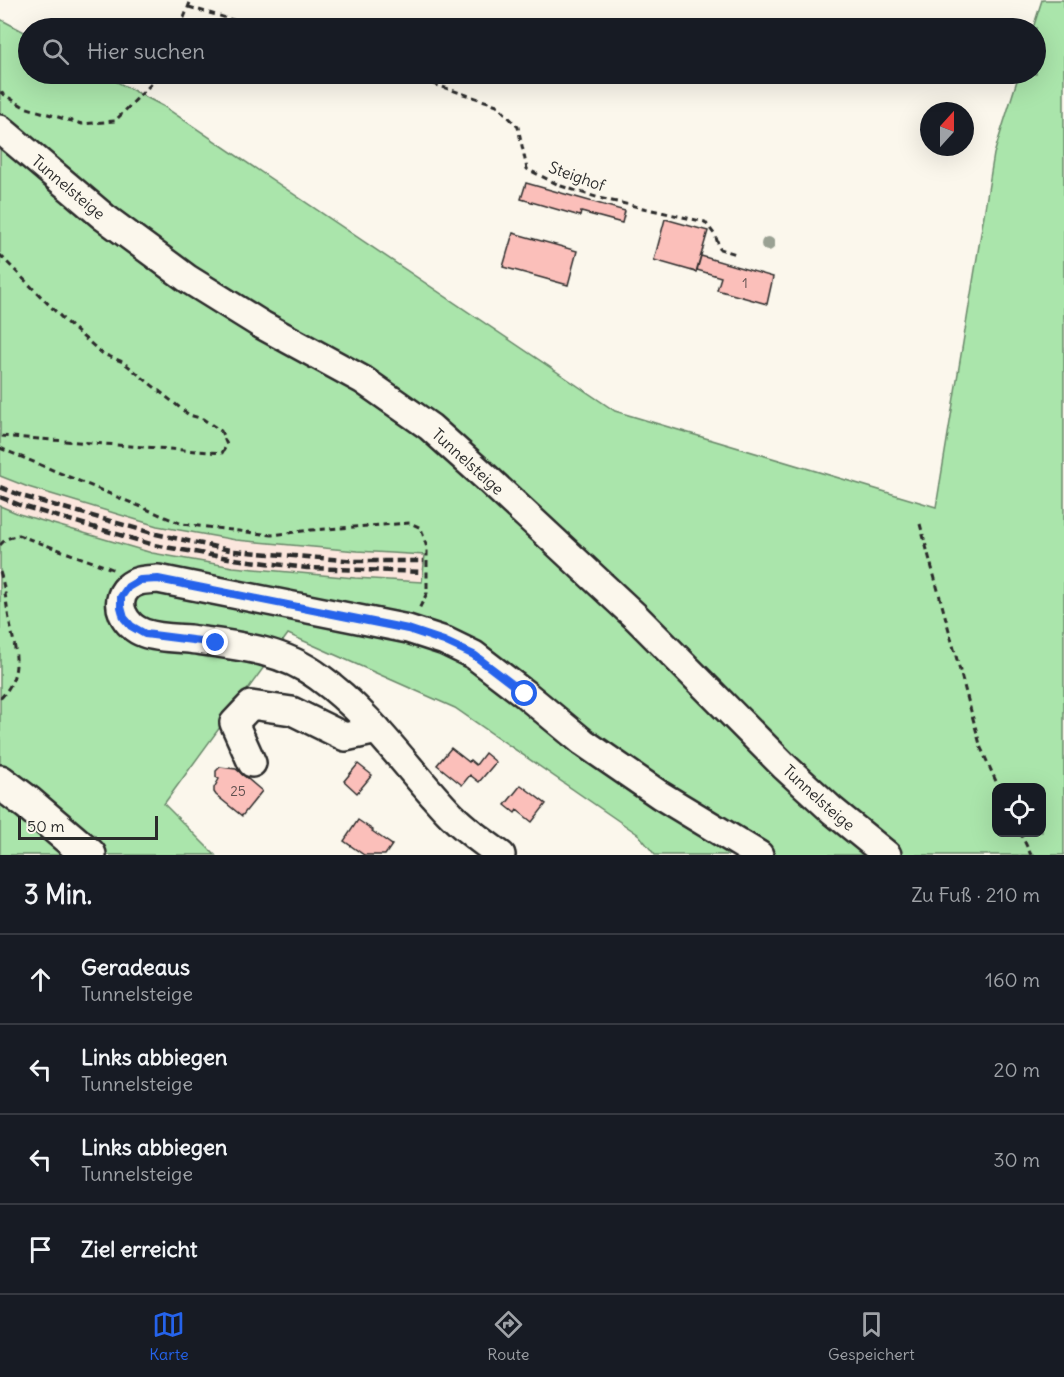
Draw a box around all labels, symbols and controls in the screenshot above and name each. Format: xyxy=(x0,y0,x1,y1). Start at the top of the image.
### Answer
search box xyxy=(18,18,1046,84)
icon: search xyxy=(39,35,72,68)
text: Hier suchen xyxy=(87,37,205,65)
north arrow xyxy=(920,102,974,156)
street label: Tunnelsteige xyxy=(28,151,109,224)
street label: Steighof xyxy=(546,157,609,196)
house number: 1 xyxy=(742,274,748,292)
street label: Tunnelsteige xyxy=(428,424,508,499)
route end xyxy=(202,629,228,655)
route start xyxy=(511,680,537,706)
street label: Tunnelsteige xyxy=(779,760,859,835)
house number: 25 xyxy=(230,782,246,800)
map controls xyxy=(992,783,1046,837)
button: locate xyxy=(992,783,1046,837)
scale bar xyxy=(18,813,158,840)
text: 50 m xyxy=(27,816,65,836)
text: 3 Min. xyxy=(24,878,92,911)
text: Zu Fuß · 210 m xyxy=(911,882,1040,907)
text: Geradeaus xyxy=(81,953,190,981)
icon: ahead xyxy=(24,963,57,996)
text: 160 m xyxy=(985,967,1040,992)
text: Tunnelsteige xyxy=(81,981,193,1006)
text: Links abbiegen xyxy=(81,1043,228,1071)
icon: left xyxy=(24,1053,57,1086)
text: 20 m xyxy=(994,1057,1040,1082)
text: Tunnelsteige xyxy=(81,1071,193,1096)
text: Links abbiegen xyxy=(81,1133,228,1161)
icon: left xyxy=(24,1143,57,1176)
text: 30 m xyxy=(993,1147,1040,1172)
text: Tunnelsteige xyxy=(81,1161,193,1186)
icon: arrive xyxy=(24,1233,57,1266)
text: Ziel erreicht xyxy=(81,1235,198,1263)
tab: Karte xyxy=(149,1308,189,1364)
tab: Route xyxy=(487,1308,529,1364)
tab: Gespeichert xyxy=(828,1308,915,1364)

